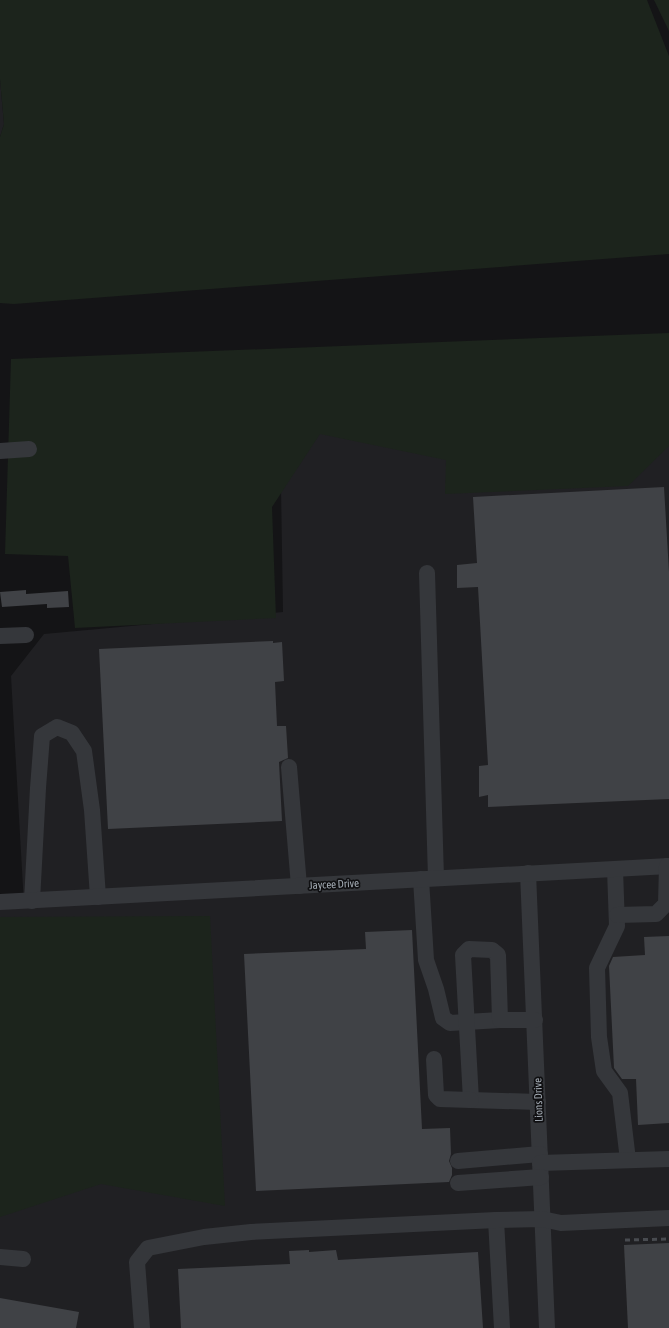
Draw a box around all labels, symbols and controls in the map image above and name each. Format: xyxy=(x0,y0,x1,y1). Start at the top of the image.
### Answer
street label: Jaycee Drive xyxy=(309,877,359,891)
street label: Lions Drive xyxy=(531,1078,545,1122)

